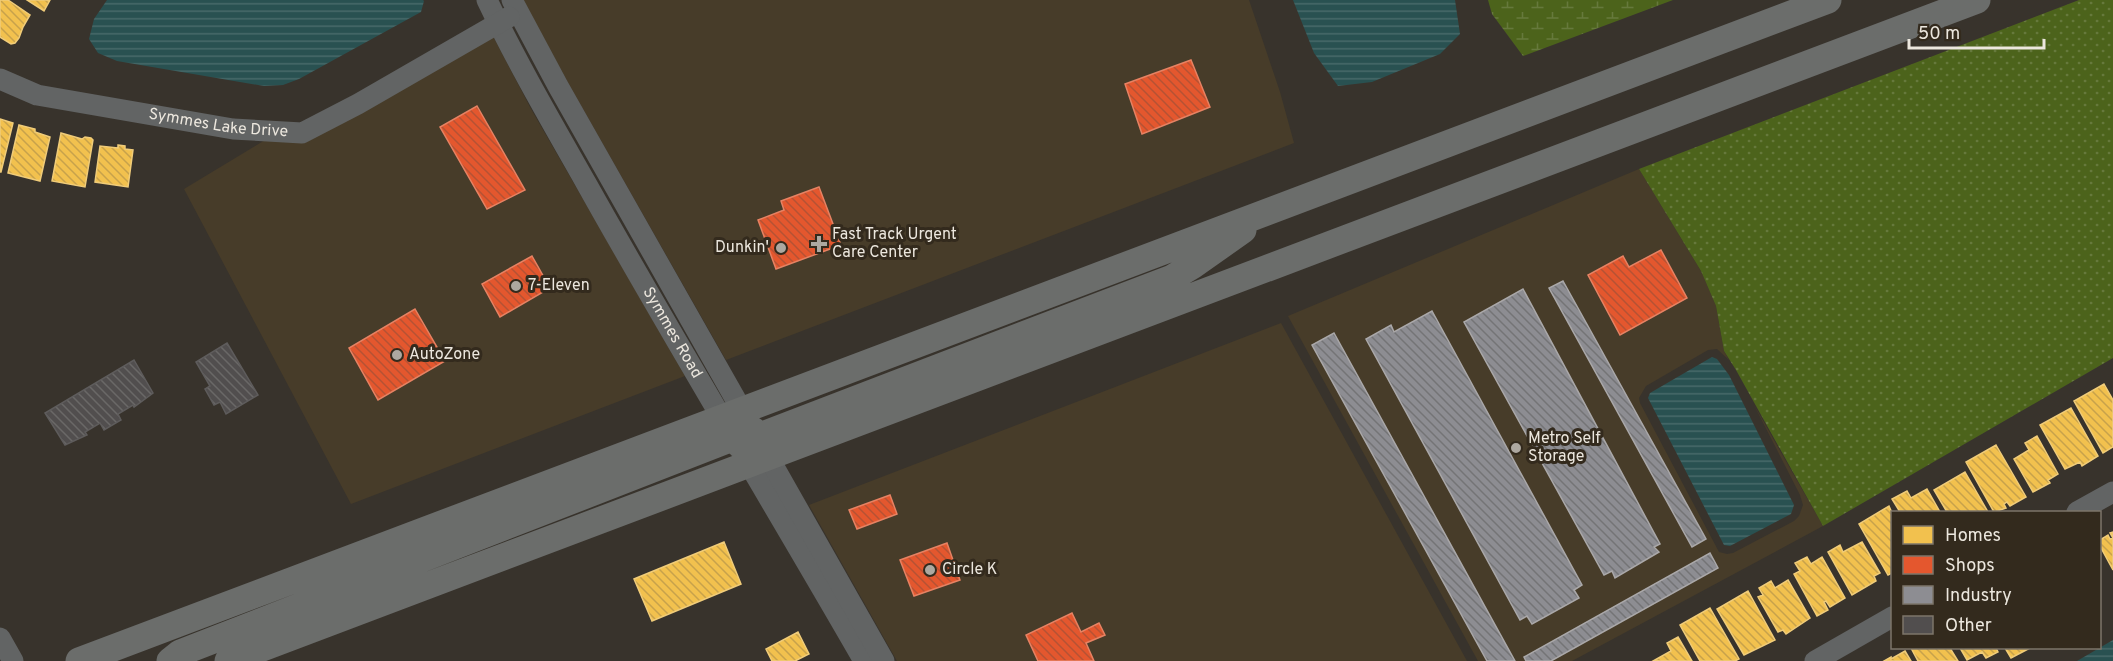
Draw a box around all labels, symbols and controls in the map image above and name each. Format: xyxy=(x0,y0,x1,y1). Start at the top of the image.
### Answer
scale bar xyxy=(1909,12,2044,50)
text: 50 m xyxy=(1918,23,1960,46)
street label: Symmes Lake Drive xyxy=(147,104,289,142)
place label: Fast Track Urgent Care Center xyxy=(832,225,957,263)
marker: Fast Track Urgent Care Center xyxy=(810,235,828,253)
place label: Dunkin' xyxy=(715,238,769,258)
marker: Dunkin' xyxy=(774,241,788,255)
place label: 7-Eleven xyxy=(528,276,590,296)
marker: 7-Eleven xyxy=(509,279,523,293)
street label: Symmes Road xyxy=(638,284,706,382)
place label: AutoZone xyxy=(409,345,480,365)
marker: AutoZone xyxy=(390,348,404,362)
place label: Metro Self Storage xyxy=(1528,429,1601,467)
marker: Metro Self Storage xyxy=(1509,441,1523,455)
legend xyxy=(1891,511,2101,649)
text: Homes xyxy=(1945,525,2001,548)
text: Shops xyxy=(1945,555,1995,578)
place label: Circle K xyxy=(942,560,997,580)
marker: Circle K xyxy=(923,563,937,577)
text: Industry xyxy=(1945,585,2012,608)
text: Other xyxy=(1945,615,1992,638)

